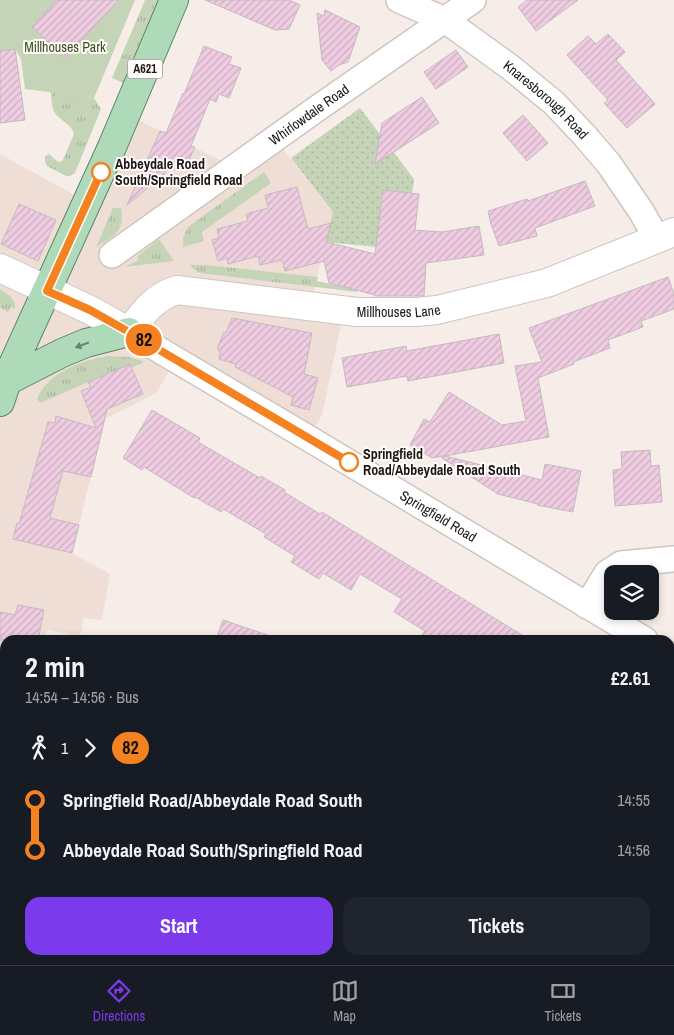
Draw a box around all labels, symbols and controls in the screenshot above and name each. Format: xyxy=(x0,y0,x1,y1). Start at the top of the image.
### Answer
park label: Millhouses Park xyxy=(24,38,106,56)
street label: Knaresborough Road xyxy=(500,56,592,143)
road number: A621 xyxy=(128,60,162,78)
street label: Whirlowdale Road xyxy=(265,80,353,149)
place label: Abbeydale Road South/Springfield Road xyxy=(115,155,243,189)
marker: Abbeydale Road South/Springfield Road xyxy=(91,162,111,182)
street label: Millhouses Lane xyxy=(357,300,442,321)
line badge: 82 xyxy=(122,324,166,356)
text: 82 xyxy=(136,327,152,352)
one-way arrow xyxy=(74,341,89,349)
place label: Springfield Road/Abbeydale Road South xyxy=(363,445,521,479)
marker: Springfield Road/Abbeydale Road South xyxy=(339,452,359,472)
street label: Springfield Road xyxy=(397,486,480,546)
map controls xyxy=(604,565,659,620)
button: layers xyxy=(604,565,659,620)
text: 2 min xyxy=(25,648,85,686)
text: £2.61 xyxy=(611,665,650,691)
text: 14:54 – 14:56 · Bus xyxy=(25,686,139,708)
icon: walk xyxy=(25,734,53,762)
icon: forward xyxy=(76,734,104,762)
text: 82 xyxy=(122,735,139,760)
text: 1 xyxy=(61,737,68,759)
text: Springfield Road/Abbeydale Road South xyxy=(63,787,363,813)
text: 14:55 xyxy=(617,789,650,811)
text: Abbeydale Road South/Springfield Road xyxy=(63,837,363,863)
text: 14:56 xyxy=(617,839,650,861)
button: Start xyxy=(25,897,333,955)
button: Tickets xyxy=(343,897,650,955)
tab: Directions xyxy=(93,977,145,1025)
tab: Map xyxy=(331,977,359,1025)
tab: Tickets xyxy=(544,977,581,1025)

